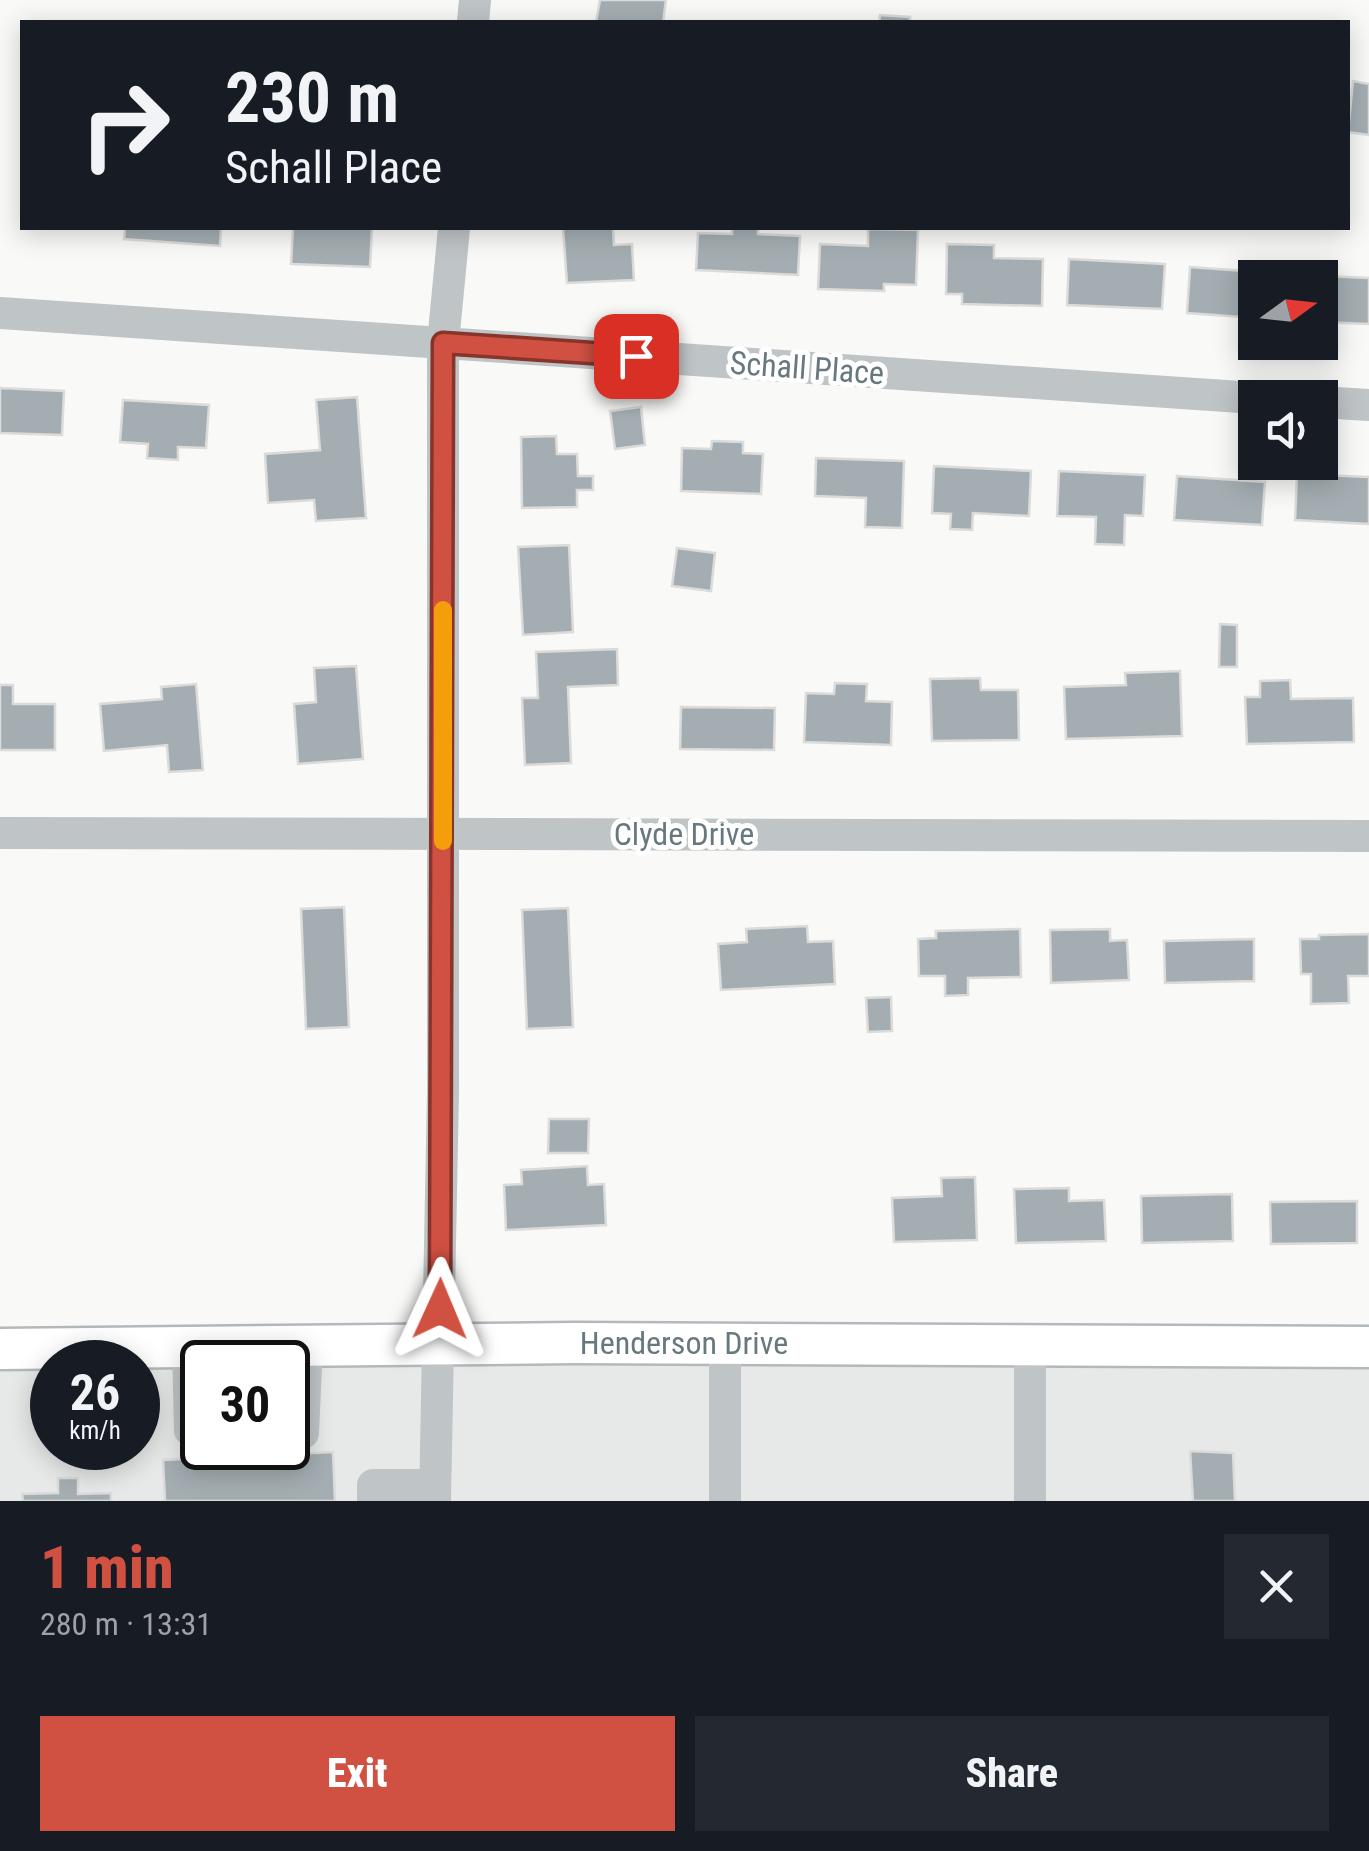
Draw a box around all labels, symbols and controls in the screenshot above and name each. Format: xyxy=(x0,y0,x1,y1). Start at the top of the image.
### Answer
text: 230 m xyxy=(225,57,399,139)
icon: right xyxy=(60,60,190,190)
text: Schall Place xyxy=(225,141,442,194)
north arrow xyxy=(1238,260,1338,360)
map controls xyxy=(1238,260,1338,480)
pin xyxy=(594,314,679,399)
icon: arrive xyxy=(609,329,664,384)
street label: Schall Place xyxy=(729,344,885,392)
button: sound xyxy=(1238,380,1338,480)
street label: Clyde Drive xyxy=(614,815,754,853)
position arrow xyxy=(388,1257,492,1361)
street label: Henderson Drive xyxy=(580,1324,788,1362)
speed limit sign: 30 xyxy=(180,1340,310,1470)
text: 26 xyxy=(70,1364,120,1422)
text: km/h xyxy=(69,1416,121,1445)
text: 1 min xyxy=(40,1532,174,1603)
button: close xyxy=(1224,1534,1329,1639)
text: 280 m · 13:31 xyxy=(40,1605,212,1643)
button: Exit xyxy=(40,1716,675,1831)
button: Share xyxy=(695,1716,1329,1831)

